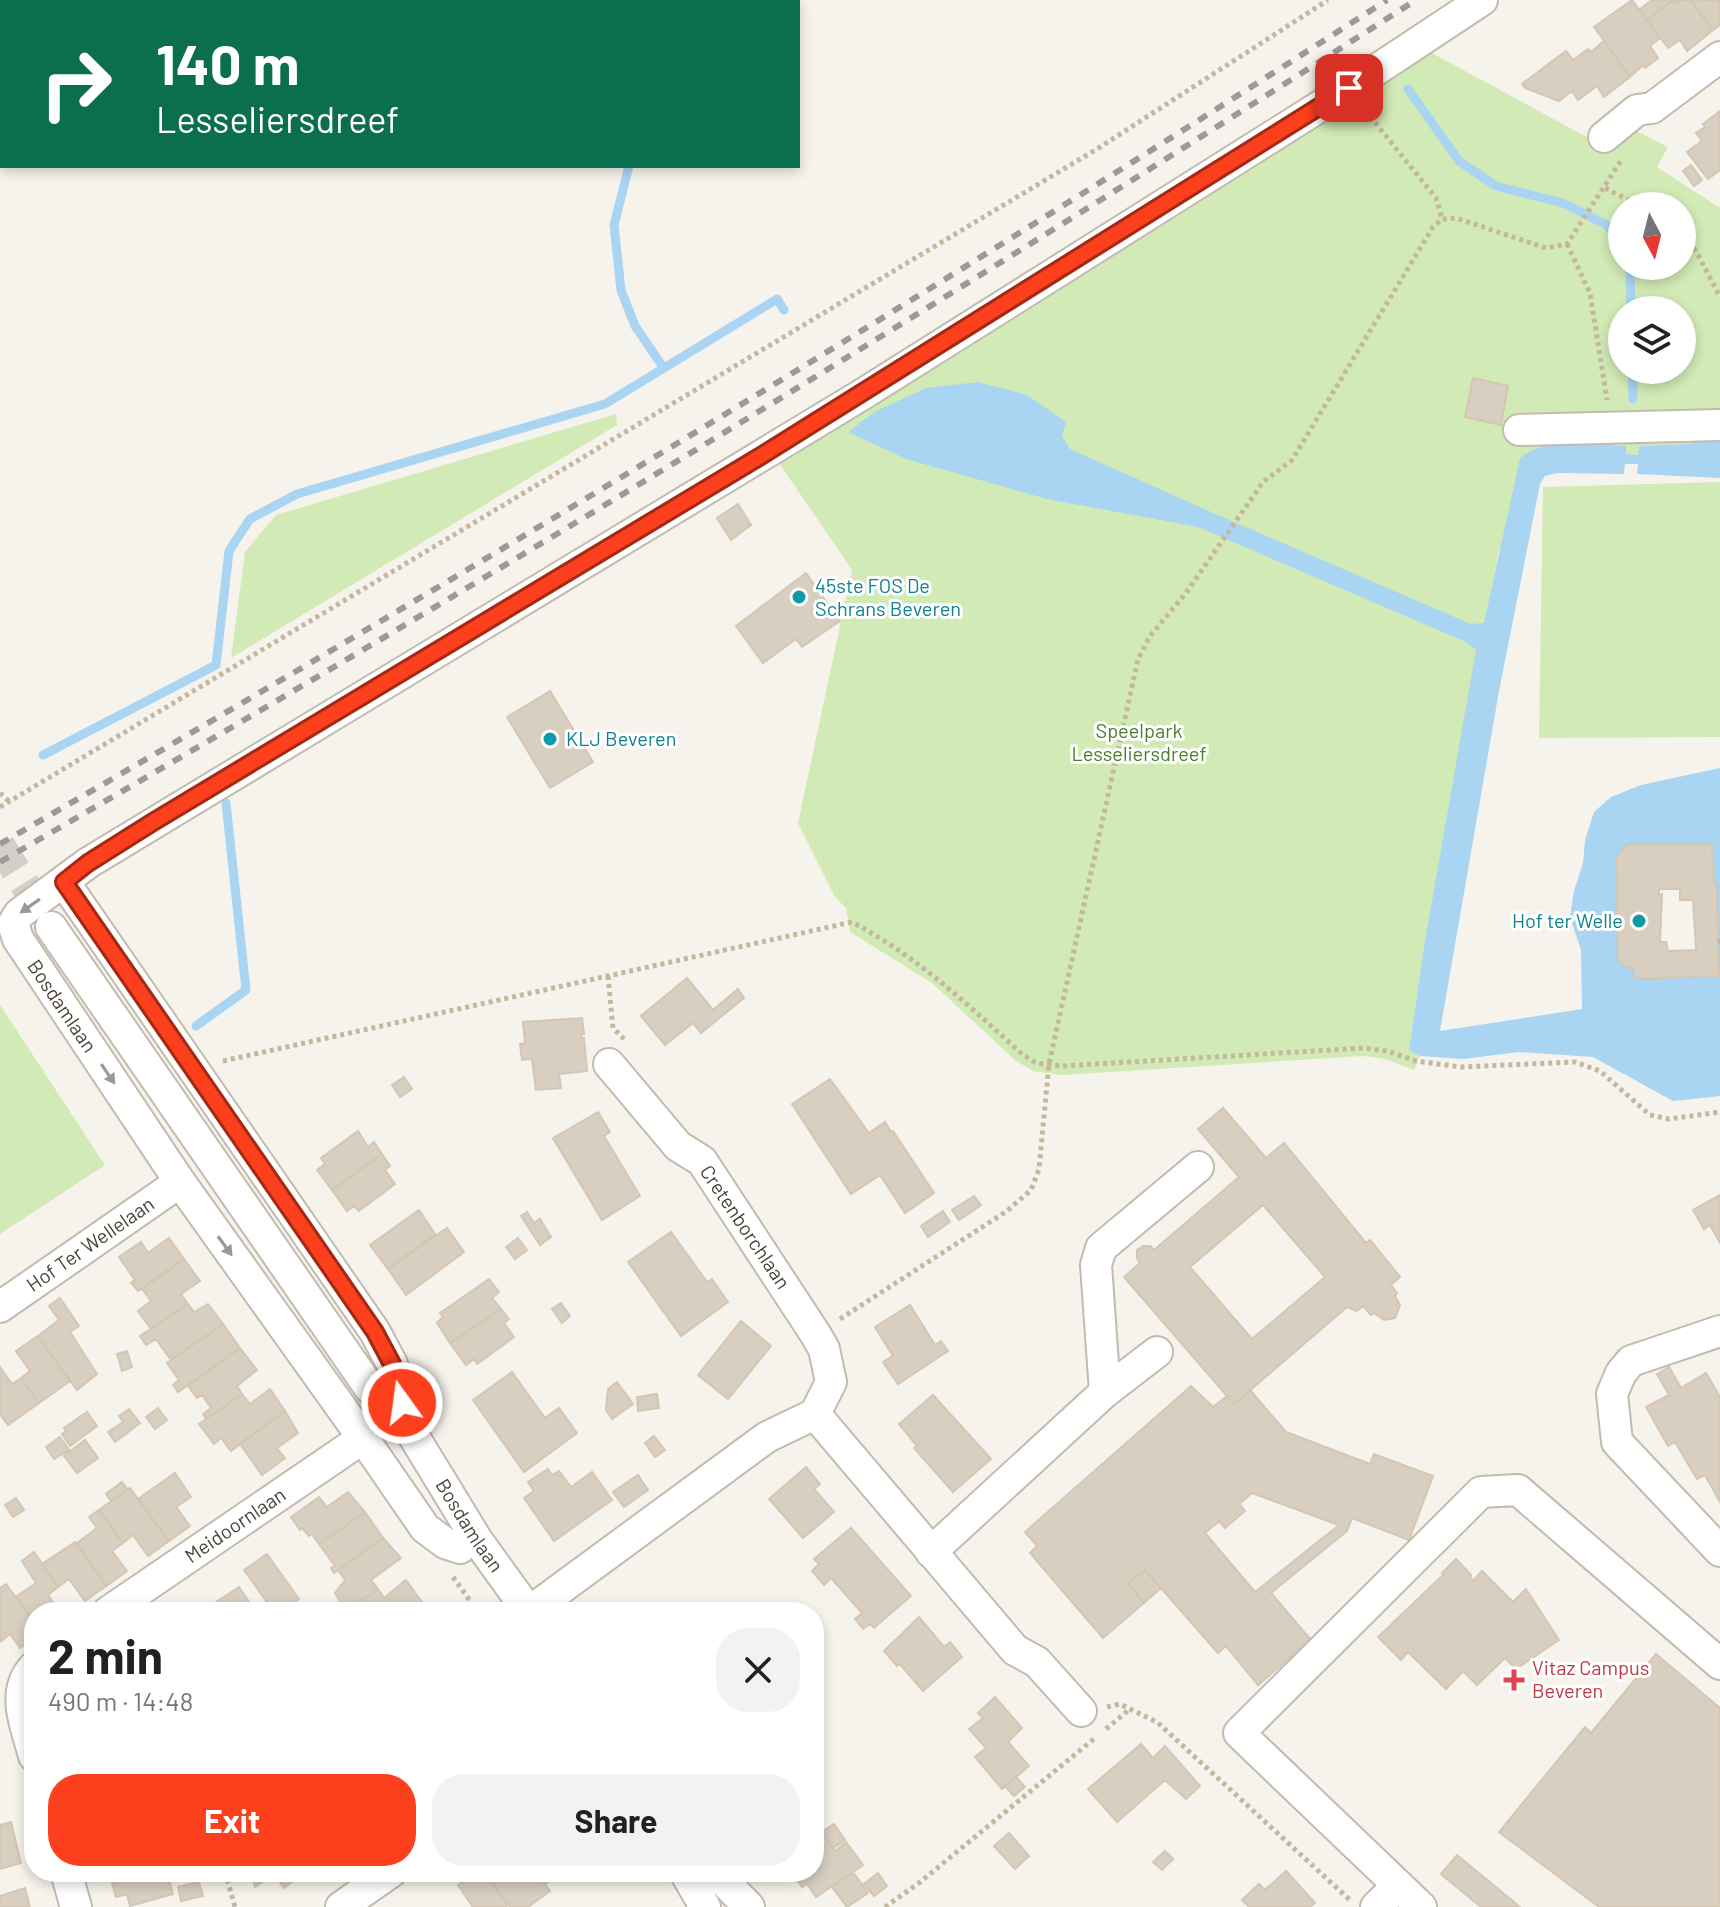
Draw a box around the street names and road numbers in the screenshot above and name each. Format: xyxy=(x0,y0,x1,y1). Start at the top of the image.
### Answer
street label: Bosdamlaan xyxy=(23,955,103,1056)
street label: Cretenborchlaan xyxy=(696,1160,796,1293)
street label: Hof Ter Wellelaan xyxy=(21,1191,158,1296)
street label: Bosdamlaan xyxy=(431,1474,509,1576)
street label: Meidoornlaan xyxy=(180,1482,290,1567)

